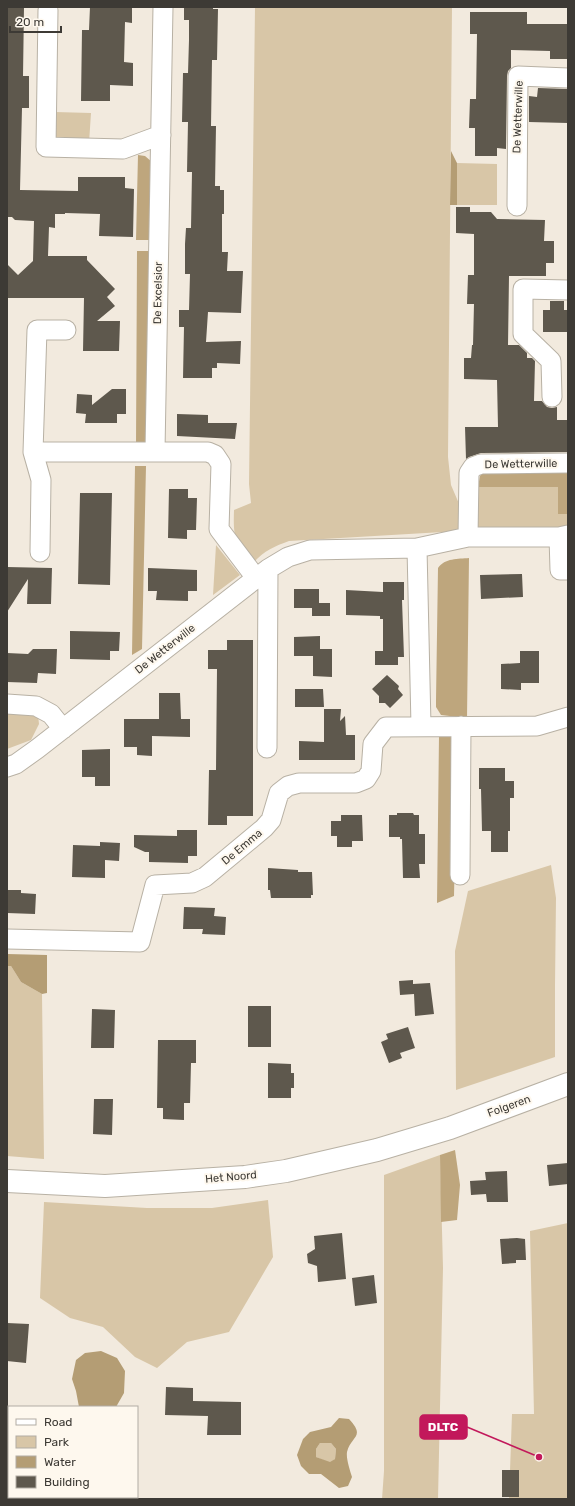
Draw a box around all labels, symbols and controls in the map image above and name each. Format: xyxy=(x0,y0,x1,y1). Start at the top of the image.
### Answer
scale bar xyxy=(10,8,61,34)
text: 20 m xyxy=(16,15,44,29)
street label: De Wetterwille xyxy=(510,80,526,154)
street label: De Excelsior xyxy=(151,261,165,324)
street label: De Wetterwille xyxy=(484,457,558,471)
street label: De Wetterwille xyxy=(132,621,198,677)
street label: De Emma xyxy=(219,826,265,868)
street label: Folgeren xyxy=(486,1092,532,1120)
street label: Het Noord xyxy=(205,1168,257,1186)
legend xyxy=(8,1406,138,1498)
text: Road xyxy=(44,1415,72,1429)
callout: DLTC xyxy=(420,1415,467,1439)
text: DLTC xyxy=(428,1420,459,1434)
text: Park xyxy=(44,1435,70,1449)
text: Water xyxy=(44,1455,76,1469)
text: Building xyxy=(44,1475,90,1489)

